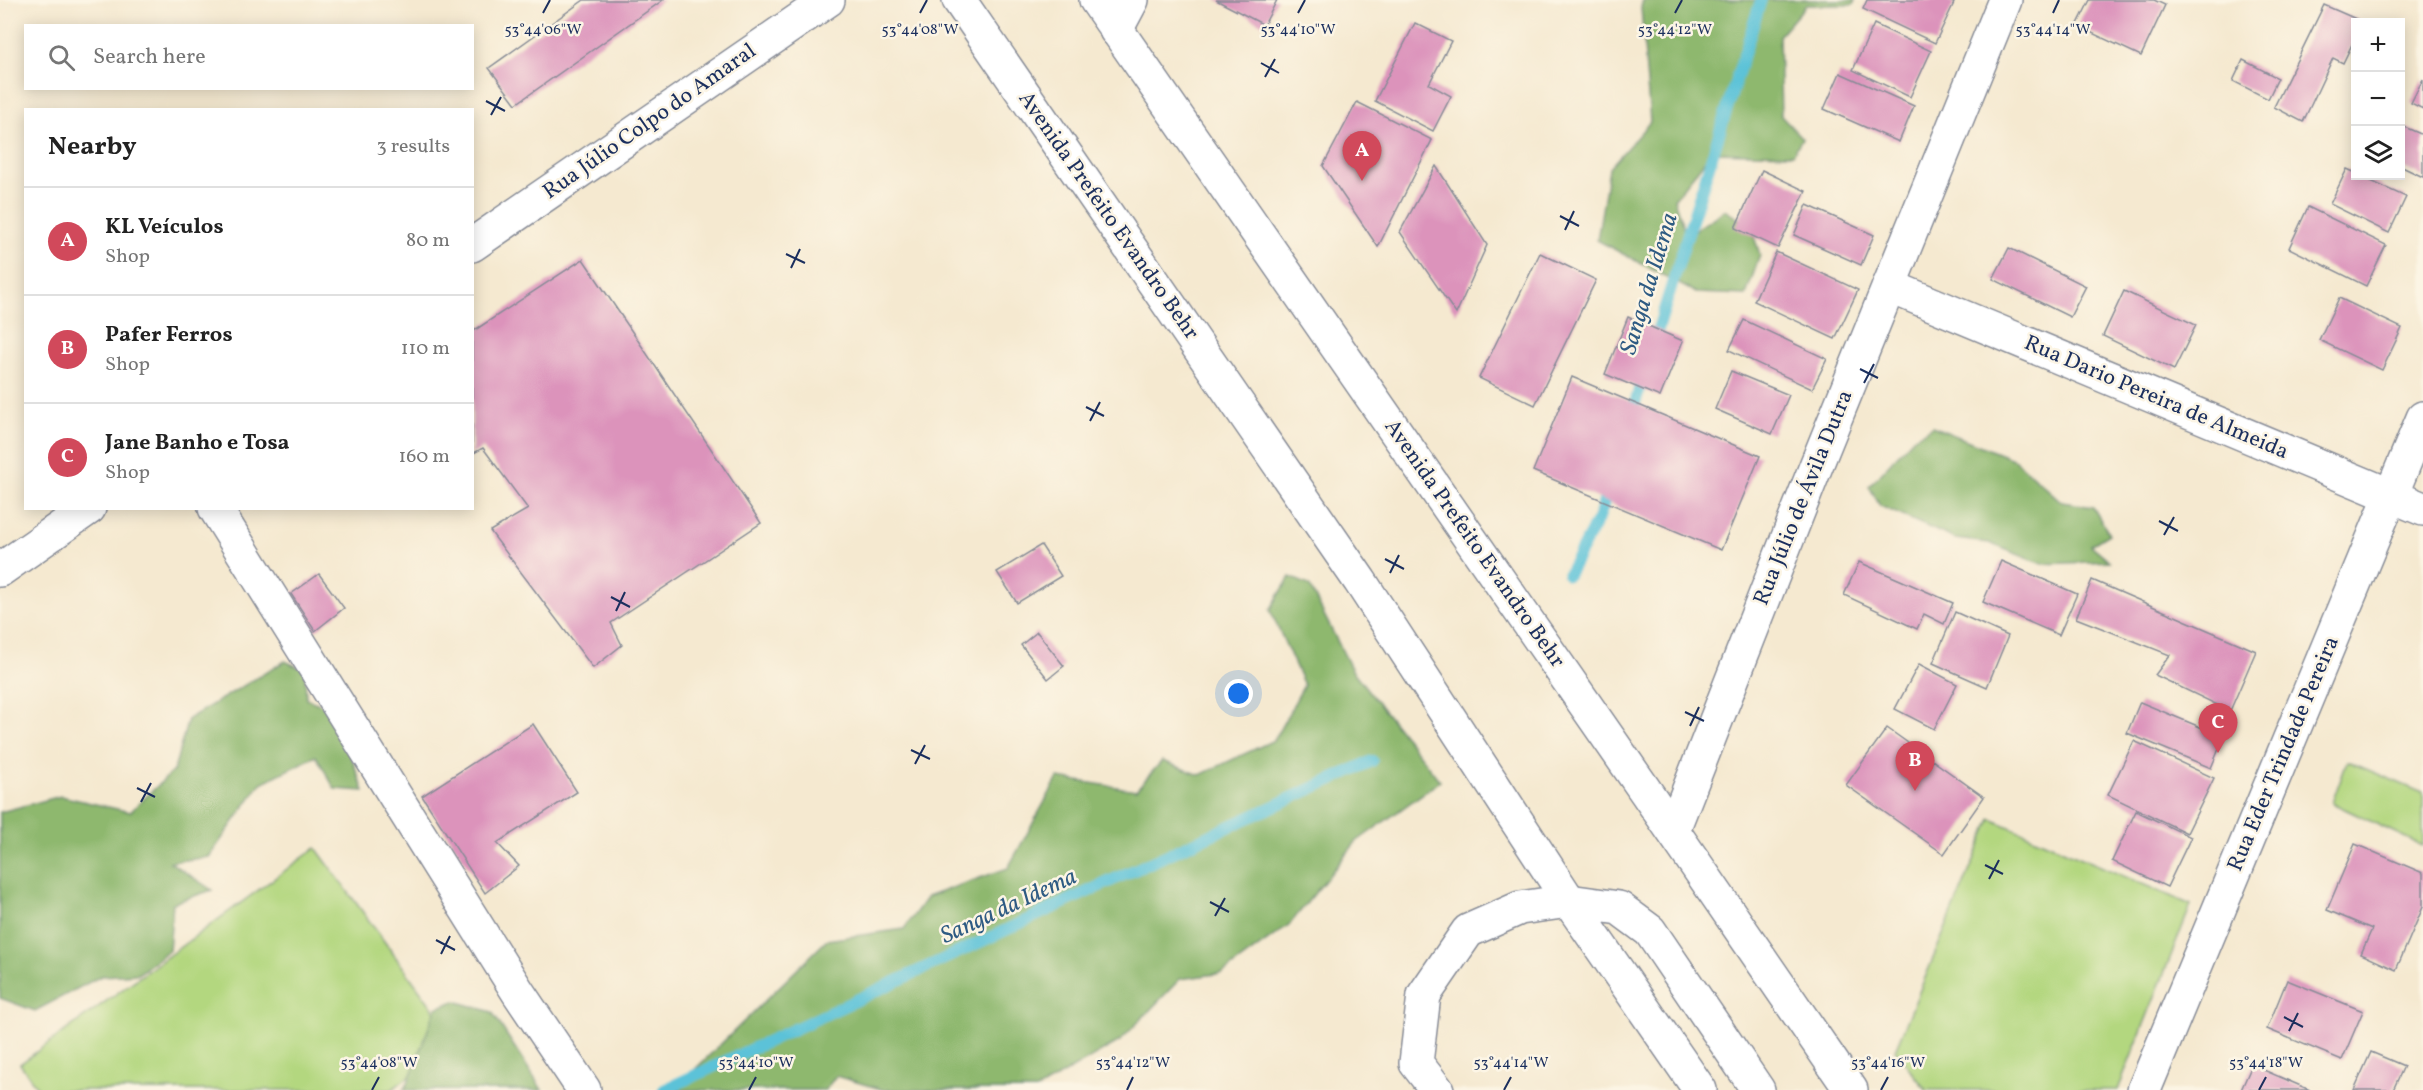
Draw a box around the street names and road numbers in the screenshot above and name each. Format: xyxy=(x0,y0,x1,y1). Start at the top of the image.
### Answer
street label: Rua Júlio Colpo do Amaral xyxy=(537,36,763,208)
street label: Avenida Prefeito Evandro Behr xyxy=(1010,85,1206,347)
street label: Rua Dario Pereira de Almeida xyxy=(2019,328,2293,468)
street label: Rua Júlio de Ávila Dutra xyxy=(1747,386,1861,610)
street label: Avenida Prefeito Evandro Behr xyxy=(1376,413,1572,675)
street label: Rua Eder Trindade Pereira xyxy=(2220,632,2348,876)

